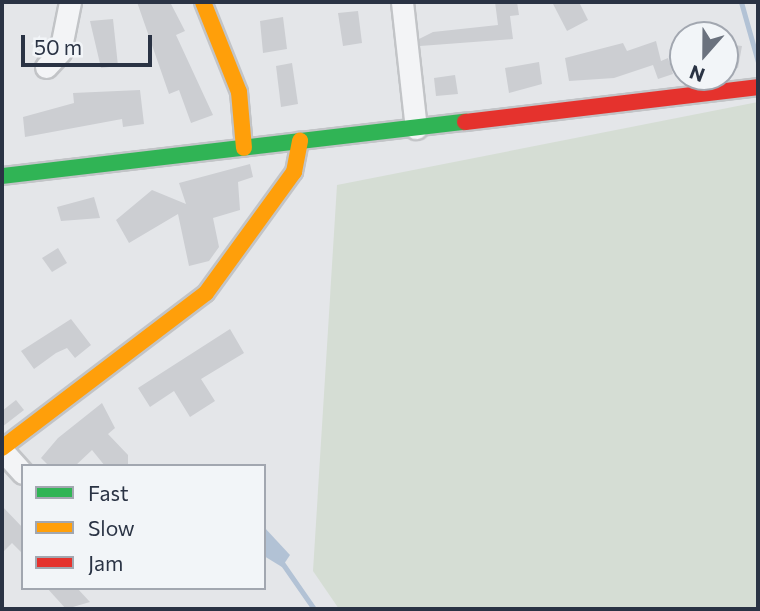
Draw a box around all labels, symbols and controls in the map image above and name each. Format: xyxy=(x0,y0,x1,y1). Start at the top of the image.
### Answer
scale bar xyxy=(24,21,156,65)
north arrow xyxy=(669,21,739,91)
text: 50 m xyxy=(34,34,82,59)
text: N xyxy=(686,61,708,87)
legend xyxy=(21,464,266,590)
text: Fast xyxy=(88,480,129,505)
text: Slow xyxy=(88,515,135,540)
text: Jam xyxy=(88,550,123,575)

